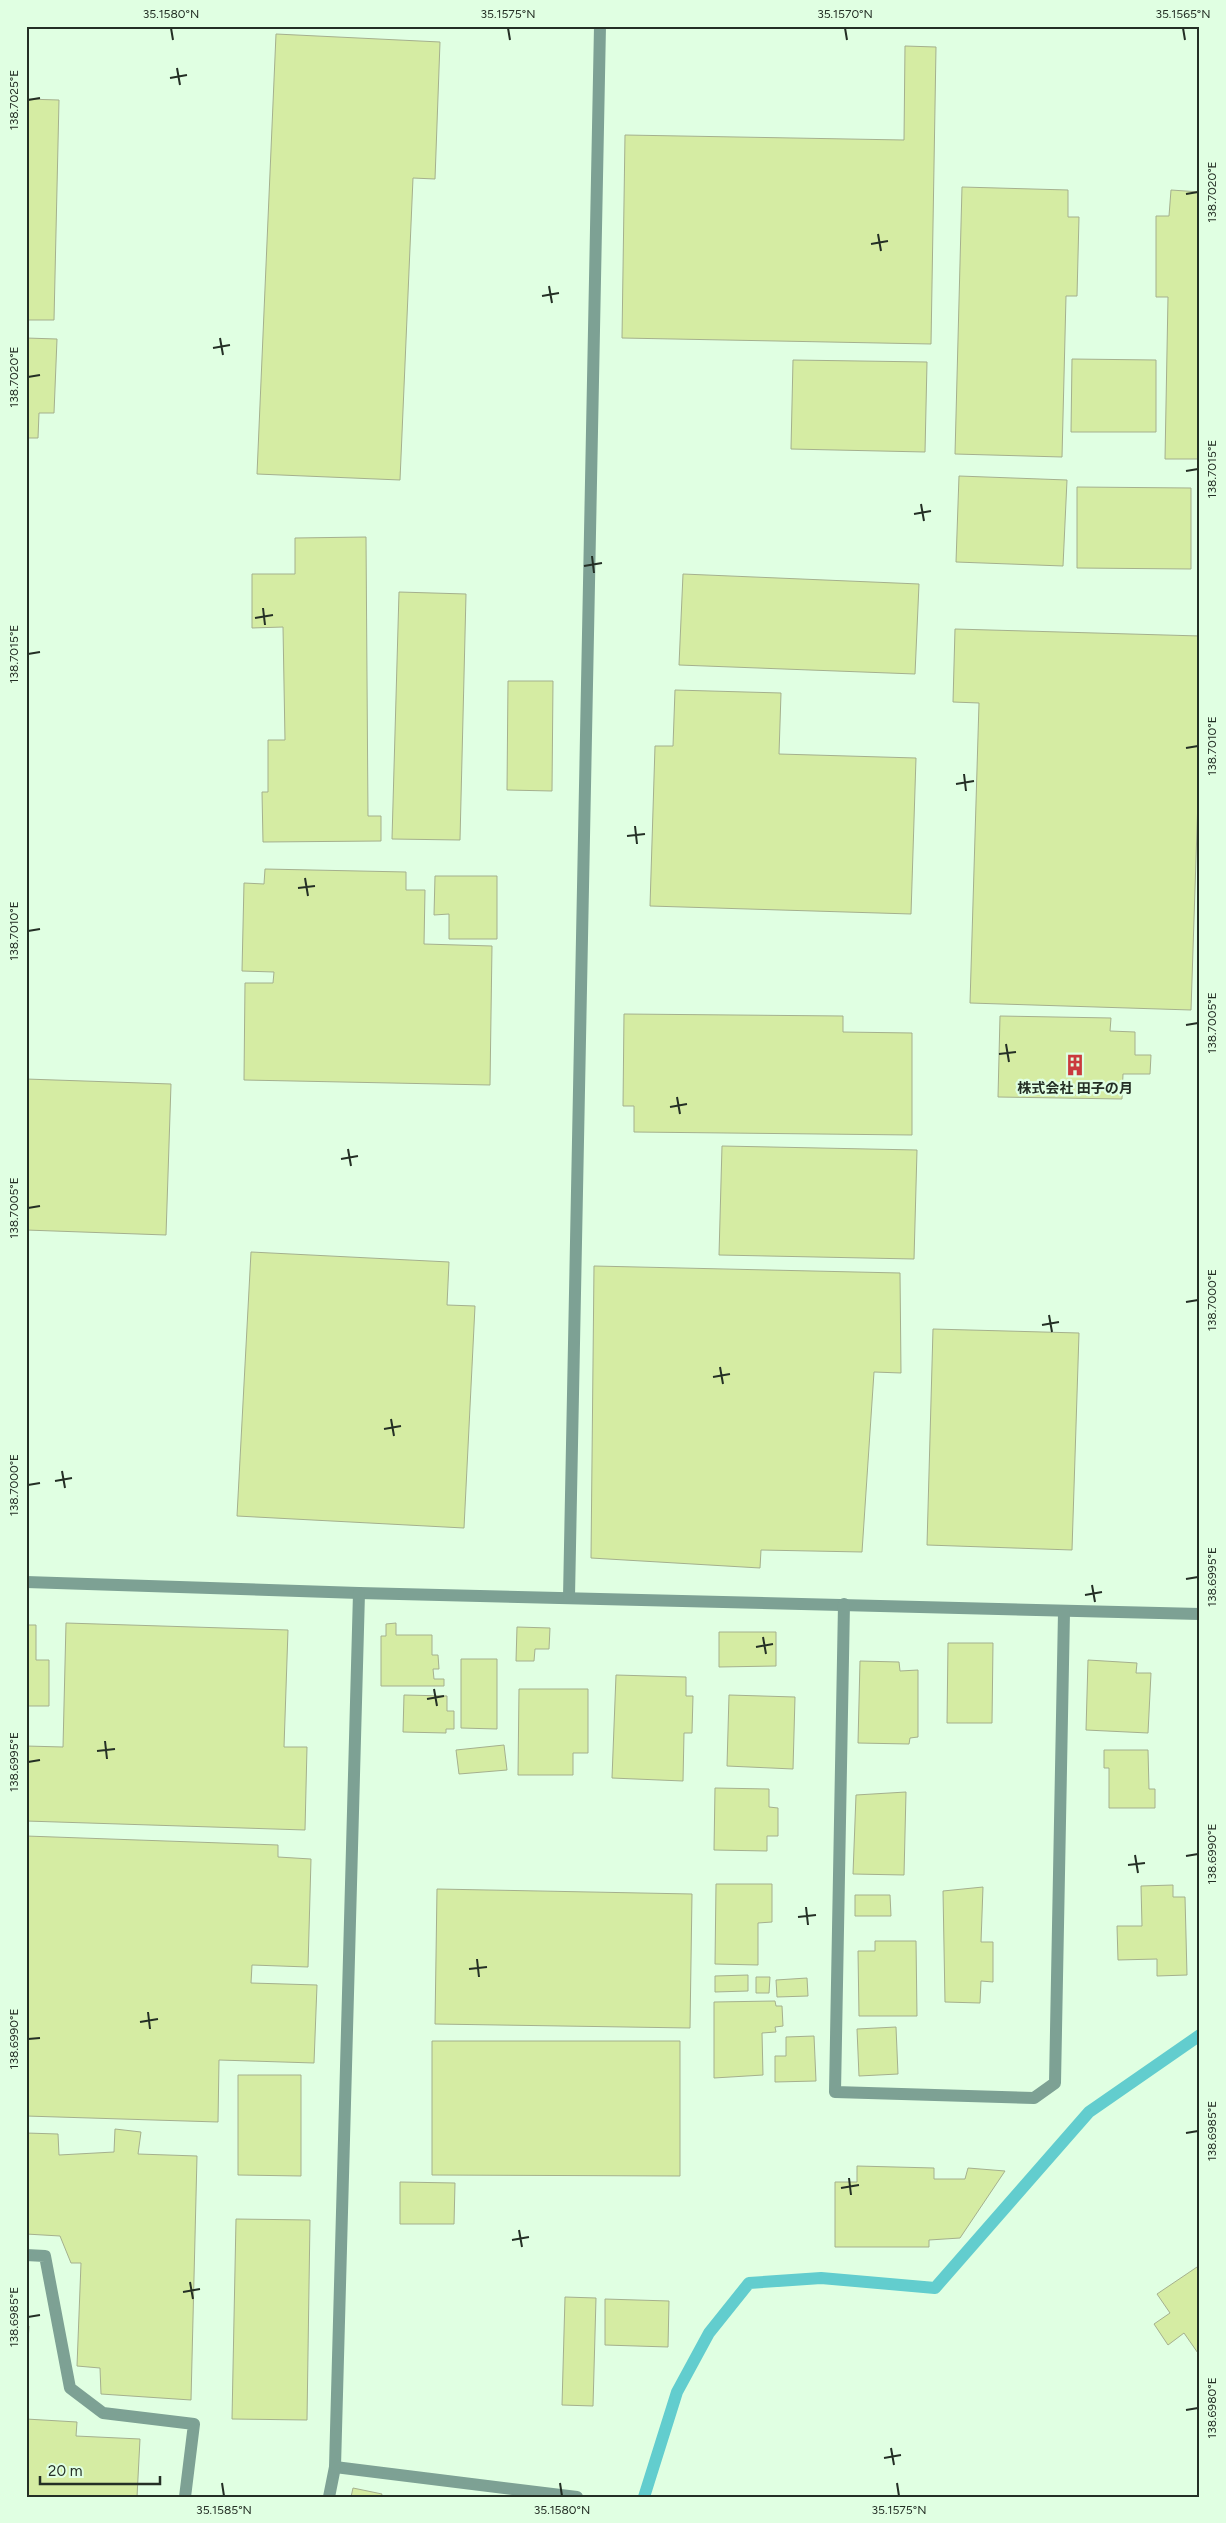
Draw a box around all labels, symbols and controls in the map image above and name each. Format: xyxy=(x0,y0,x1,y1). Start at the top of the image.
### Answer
text: 35.1580°N xyxy=(143,7,199,21)
text: 35.1575°N xyxy=(481,7,535,21)
text: 35.1570°N xyxy=(817,7,873,21)
text: 35.1565°N xyxy=(1155,7,1211,21)
text: 138.7025°E xyxy=(7,70,21,130)
text: 138.7020°E xyxy=(1205,161,1219,223)
text: 138.7020°E xyxy=(7,346,21,408)
text: 138.7015°E xyxy=(1205,440,1219,498)
text: 138.7015°E xyxy=(7,625,21,683)
text: 138.7010°E xyxy=(1205,716,1219,776)
text: 138.7010°E xyxy=(7,901,21,961)
text: 138.7005°E xyxy=(1205,992,1219,1054)
building icon: 株式会社 田子の月 xyxy=(1062,1052,1088,1078)
place label: 株式会社 田子の月 xyxy=(1017,1080,1133,1097)
text: 138.7005°E xyxy=(7,1177,21,1239)
text: 138.7000°E xyxy=(1205,1269,1219,1331)
text: 138.7000°E xyxy=(7,1454,21,1516)
text: 138.6995°E xyxy=(1205,1547,1219,1607)
text: 138.6995°E xyxy=(7,1732,21,1792)
text: 138.6990°E xyxy=(1205,1824,1219,1884)
text: 138.6990°E xyxy=(7,2009,21,2069)
text: 138.6985°E xyxy=(1205,2101,1219,2161)
text: 138.6985°E xyxy=(7,2287,21,2347)
text: 138.6980°E xyxy=(1205,2377,1219,2439)
scale bar xyxy=(40,2453,160,2485)
text: 20 m xyxy=(48,2462,82,2480)
text: 35.1585°N xyxy=(196,2503,252,2517)
text: 35.1580°N xyxy=(534,2503,590,2517)
text: 35.1575°N xyxy=(872,2503,926,2517)

